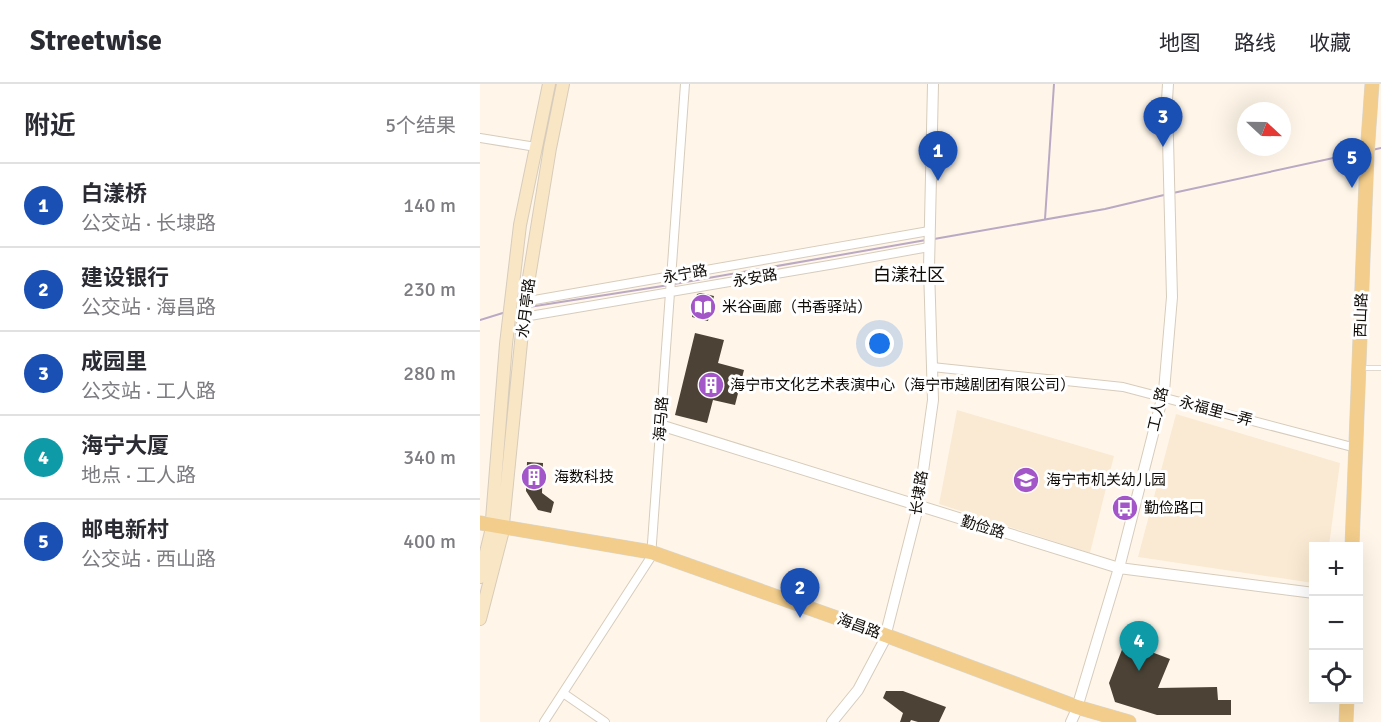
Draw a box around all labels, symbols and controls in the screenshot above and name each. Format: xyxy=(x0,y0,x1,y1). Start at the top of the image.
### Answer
text: Streetwise xyxy=(30,24,162,58)
text: 地图 xyxy=(1159,30,1201,56)
text: 路线 xyxy=(1234,30,1276,56)
text: 收藏 xyxy=(1309,30,1351,56)
pin: 3 xyxy=(1144,98,1182,147)
north arrow xyxy=(1237,102,1291,156)
text: 附近 xyxy=(24,110,76,142)
text: 5个结果 xyxy=(385,113,456,138)
pin: 1 xyxy=(918,132,958,181)
pin: 5 xyxy=(1332,138,1372,188)
text: 白漾桥 xyxy=(81,180,147,207)
text: 1 xyxy=(38,193,49,218)
text: 140 m xyxy=(403,193,456,218)
text: 公交站 · 长埭路 xyxy=(81,211,216,236)
street label: 永宁路 xyxy=(661,261,709,287)
text: 建设银行 xyxy=(81,264,169,291)
district label: 白漾社区 xyxy=(873,264,945,286)
street label: 永安路 xyxy=(731,265,779,291)
text: 2 xyxy=(38,277,49,302)
text: 230 m xyxy=(403,277,456,302)
street label: 水月亭路 xyxy=(513,277,539,339)
library icon: 米谷画廊（书香驿站） xyxy=(688,292,718,322)
street label: 西山路 xyxy=(1351,292,1371,338)
text: 公交站 · 海昌路 xyxy=(81,295,216,320)
place label: 米谷画廊（书香驿站） xyxy=(722,298,872,316)
your location xyxy=(865,329,894,358)
text: 成园里 xyxy=(81,348,147,375)
text: 3 xyxy=(38,361,49,386)
text: 280 m xyxy=(403,361,456,386)
building icon: 海宁市文化艺术表演中心（海宁市越剧团有限公司） xyxy=(696,370,726,400)
place label: 海宁市文化艺术表演中心（海宁市越剧团有限公司） xyxy=(730,376,1075,394)
text: 公交站 · 工人路 xyxy=(81,379,216,404)
street label: 工人路 xyxy=(1144,385,1172,433)
street label: 永福里一弄 xyxy=(1177,393,1255,429)
street label: 海马路 xyxy=(650,396,672,442)
text: 海宁大厦 xyxy=(81,432,169,459)
text: 4 xyxy=(38,445,49,470)
text: 340 m xyxy=(403,445,456,470)
building icon: 海数科技 xyxy=(519,462,549,492)
text: 地点 · 工人路 xyxy=(81,463,196,488)
school or university icon: 海宁市机关幼儿园 xyxy=(1011,465,1041,495)
place label: 海数科技 xyxy=(554,468,614,486)
street label: 长埭路 xyxy=(907,469,931,517)
place label: 海宁市机关幼儿园 xyxy=(1046,471,1166,489)
bus stop icon: 勤俭路口 xyxy=(1110,493,1140,523)
place label: 勤俭路口 xyxy=(1144,499,1204,517)
street label: 勤俭路 xyxy=(959,512,1007,542)
text: 邮电新村 xyxy=(81,516,169,543)
text: 5 xyxy=(38,529,49,554)
text: 400 m xyxy=(403,529,456,554)
map controls xyxy=(1309,542,1363,704)
button: + xyxy=(1309,542,1363,596)
text: 公交站 · 西山路 xyxy=(81,547,216,572)
pin: 2 xyxy=(780,568,820,618)
button: − xyxy=(1309,596,1363,650)
street label: 海昌路 xyxy=(835,610,883,642)
pin: 4 xyxy=(1120,622,1158,671)
button: locate xyxy=(1309,650,1363,704)

